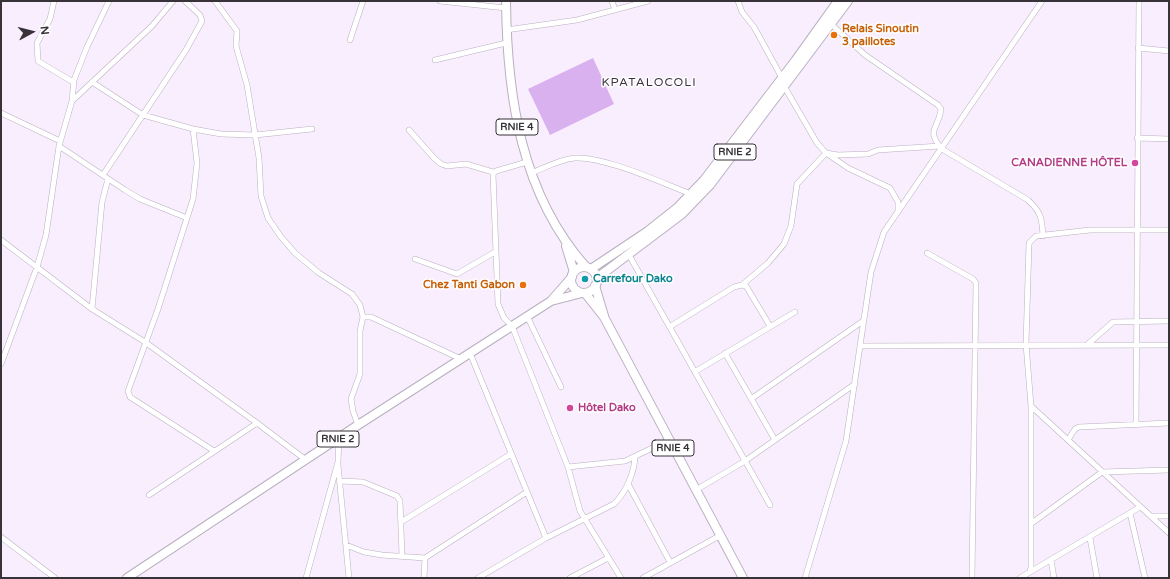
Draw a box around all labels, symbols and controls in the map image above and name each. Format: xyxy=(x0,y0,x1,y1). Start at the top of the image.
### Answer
north arrow xyxy=(12,12,52,52)
place label: Relais Sinoutin 3 paillotes xyxy=(842,22,919,48)
text: N xyxy=(37,25,51,36)
marker: Relais Sinoutin 3 paillotes xyxy=(829,30,839,40)
district label: KPATALOCOLI xyxy=(601,76,697,90)
road number: RNIE 4 xyxy=(496,119,538,135)
road number: RNIE 2 xyxy=(714,144,756,160)
place label: CANADIENNE HÔTEL xyxy=(1011,156,1127,170)
marker: CANADIENNE HÔTEL xyxy=(1130,158,1140,168)
place label: Carrefour Dako xyxy=(593,272,673,286)
marker: Carrefour Dako xyxy=(580,274,590,284)
place label: Chez Tanti Gabon xyxy=(423,278,515,292)
marker: Chez Tanti Gabon xyxy=(518,280,528,290)
place label: Hôtel Dako xyxy=(578,401,636,415)
marker: Hôtel Dako xyxy=(565,403,575,413)
road number: RNIE 2 xyxy=(317,431,359,447)
road number: RNIE 4 xyxy=(652,440,694,456)

